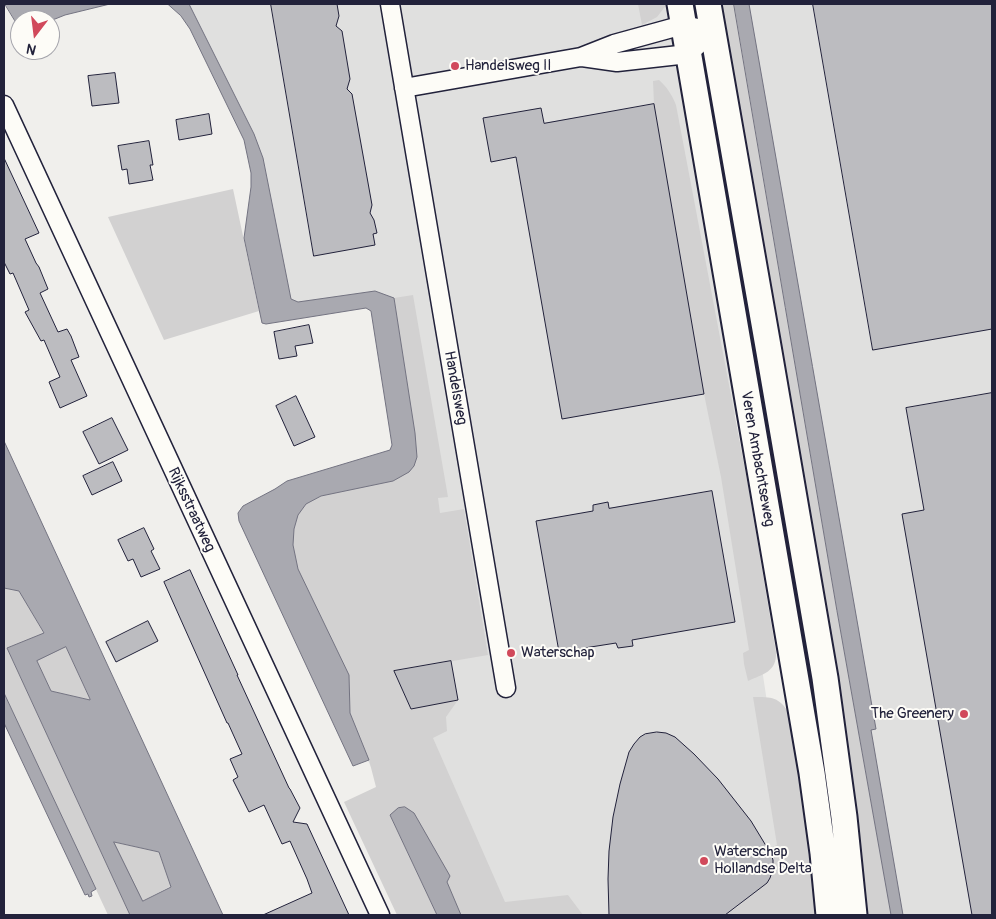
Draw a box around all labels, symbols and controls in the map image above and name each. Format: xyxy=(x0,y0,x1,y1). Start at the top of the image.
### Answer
north arrow xyxy=(10,10,60,60)
text: N xyxy=(24,40,38,58)
place label: Handelsweg II xyxy=(465,57,551,75)
marker: Handelsweg II xyxy=(449,60,461,72)
street label: Handelsweg xyxy=(440,350,470,426)
street label: Veren Ambachtseweg xyxy=(736,390,778,528)
street label: Rijksstraatweg xyxy=(164,465,218,555)
place label: Waterschap xyxy=(521,644,595,662)
marker: Waterschap xyxy=(505,647,517,659)
place label: The Greenery xyxy=(871,705,954,723)
marker: The Greenery xyxy=(958,708,970,720)
place label: Waterschap Hollandse Delta xyxy=(714,843,812,878)
marker: Waterschap Hollandse Delta xyxy=(698,855,710,867)

